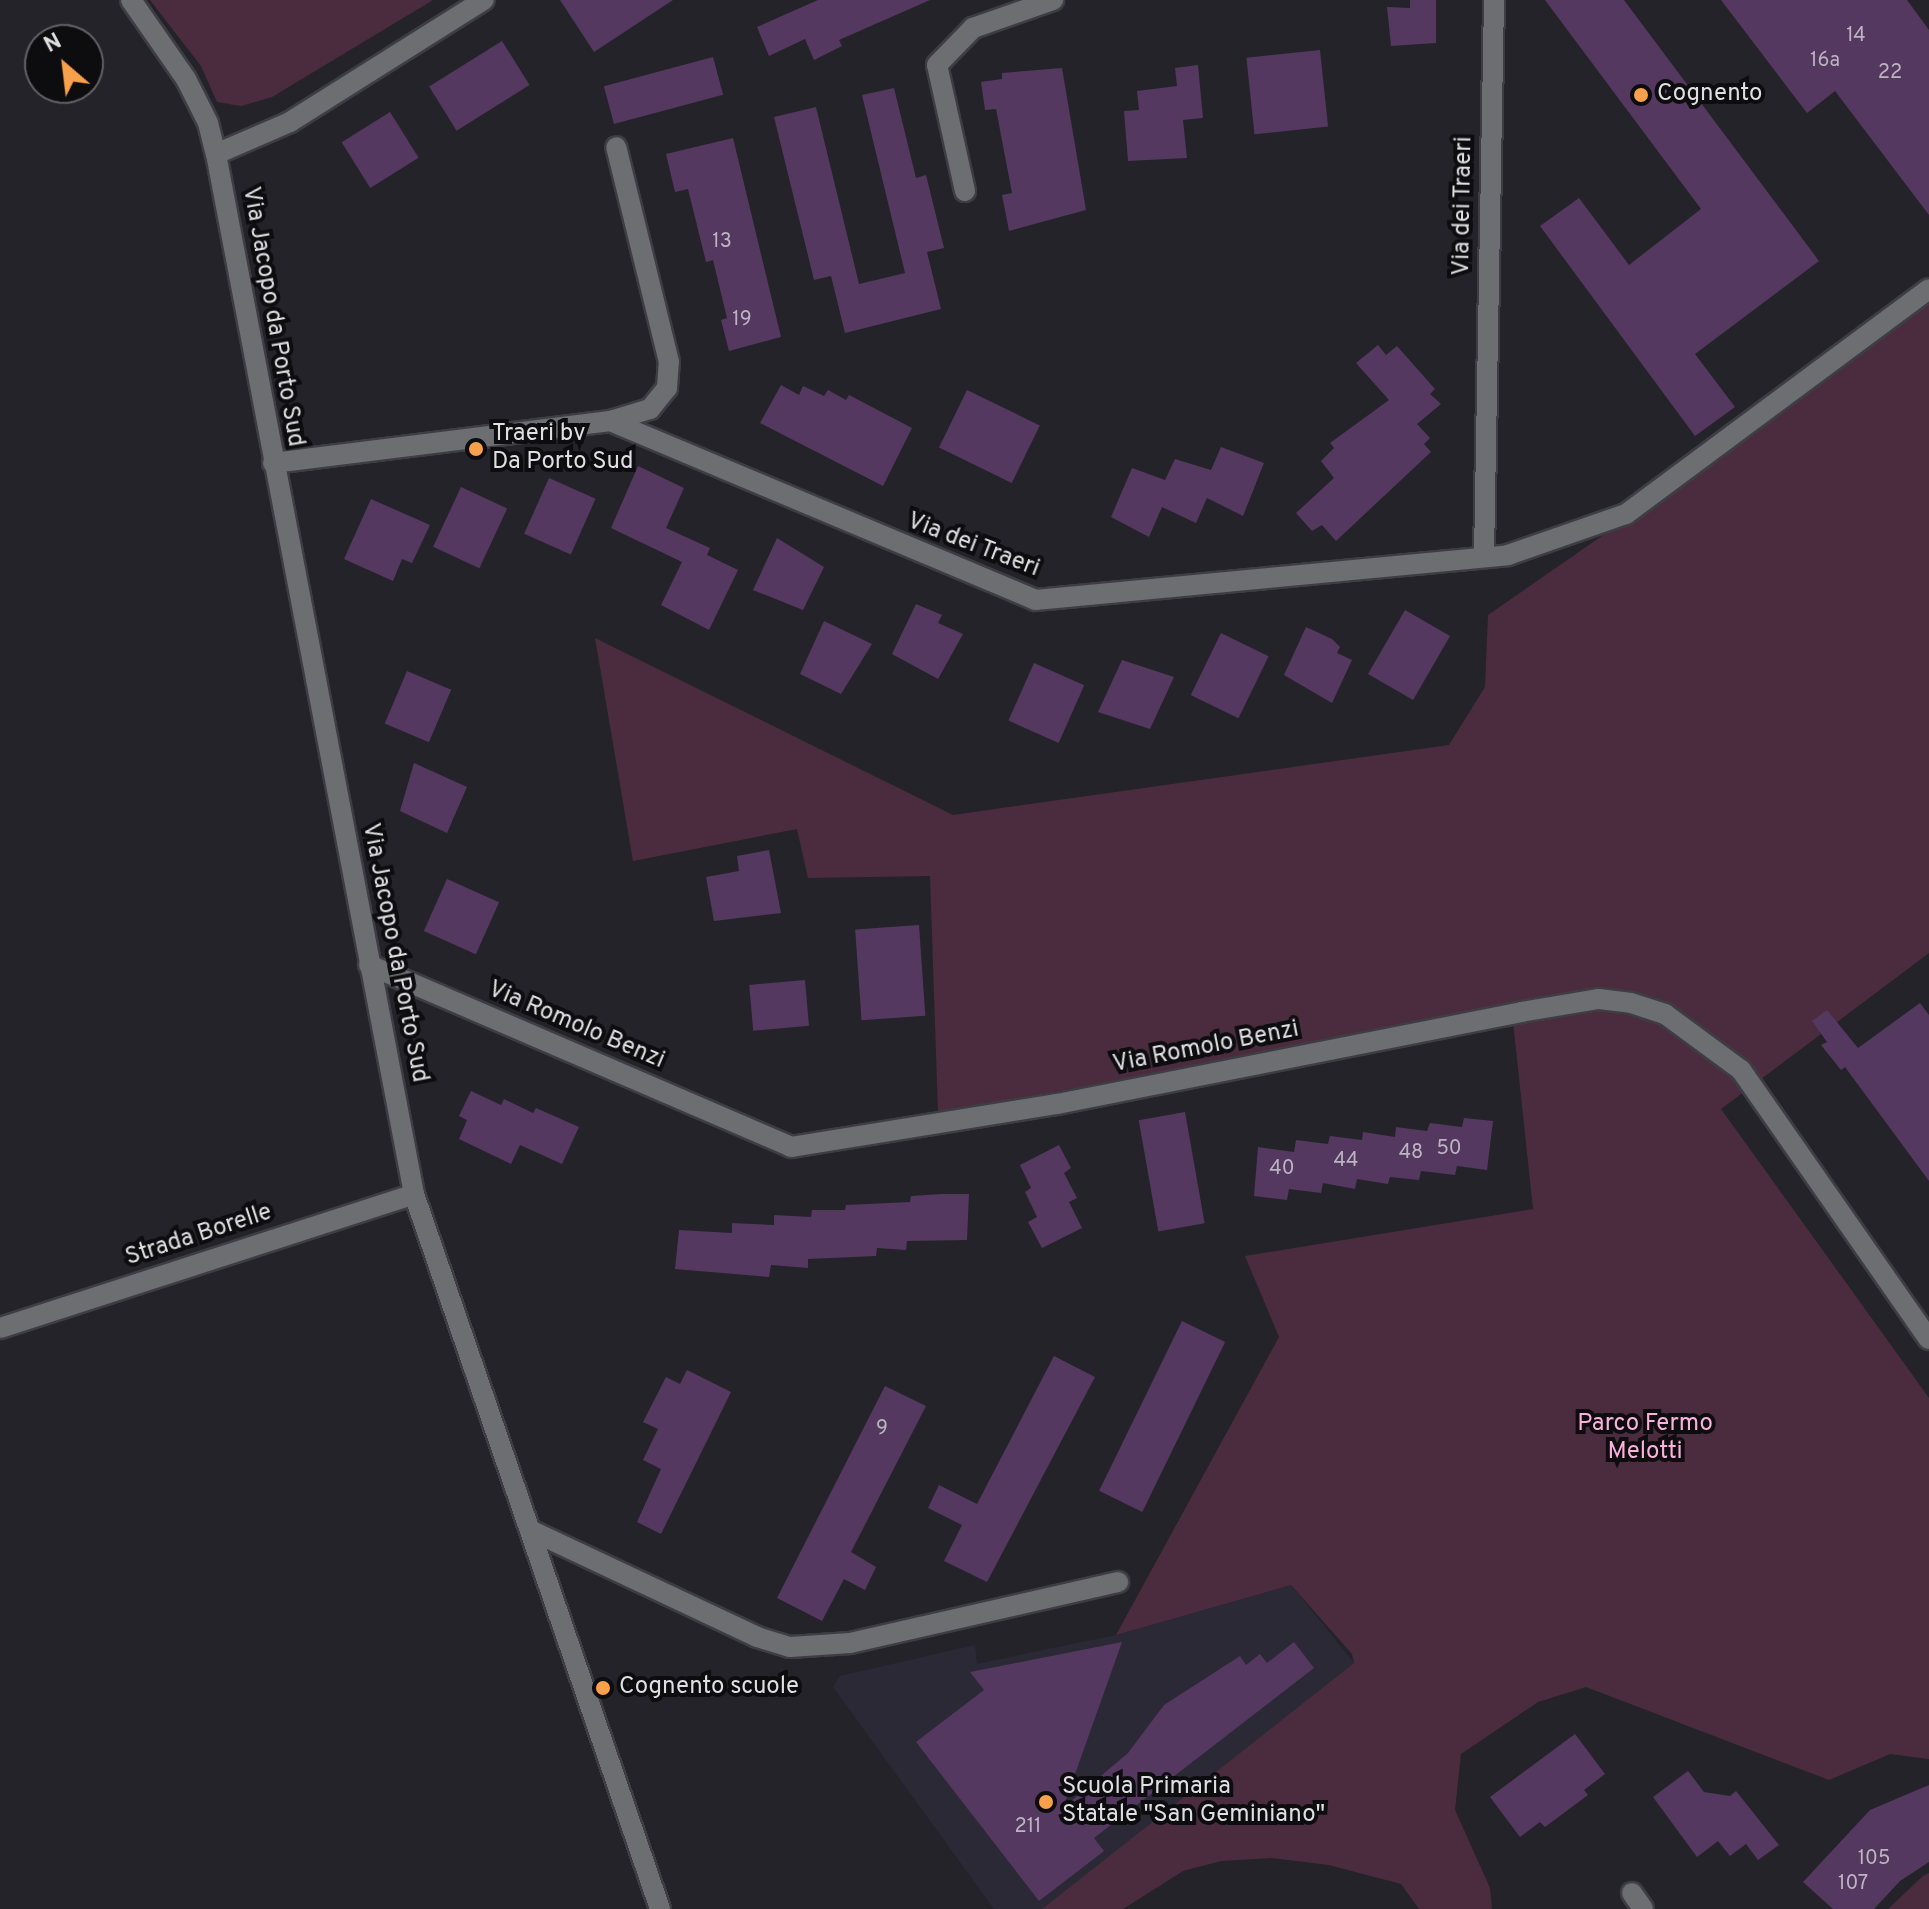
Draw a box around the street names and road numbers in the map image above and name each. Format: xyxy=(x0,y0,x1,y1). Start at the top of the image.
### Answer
street label: Via dei Traeri xyxy=(1448,136,1480,276)
street label: Via Jacopo da Porto Sud xyxy=(235,185,309,449)
street label: Via dei Traeri xyxy=(902,507,1044,585)
street label: Via Jacopo da Porto Sud xyxy=(355,821,433,1085)
street label: Via Romolo Benzi xyxy=(483,976,669,1076)
street label: Via Romolo Benzi xyxy=(1111,1016,1301,1080)
street label: Strada Borelle xyxy=(122,1199,276,1273)

